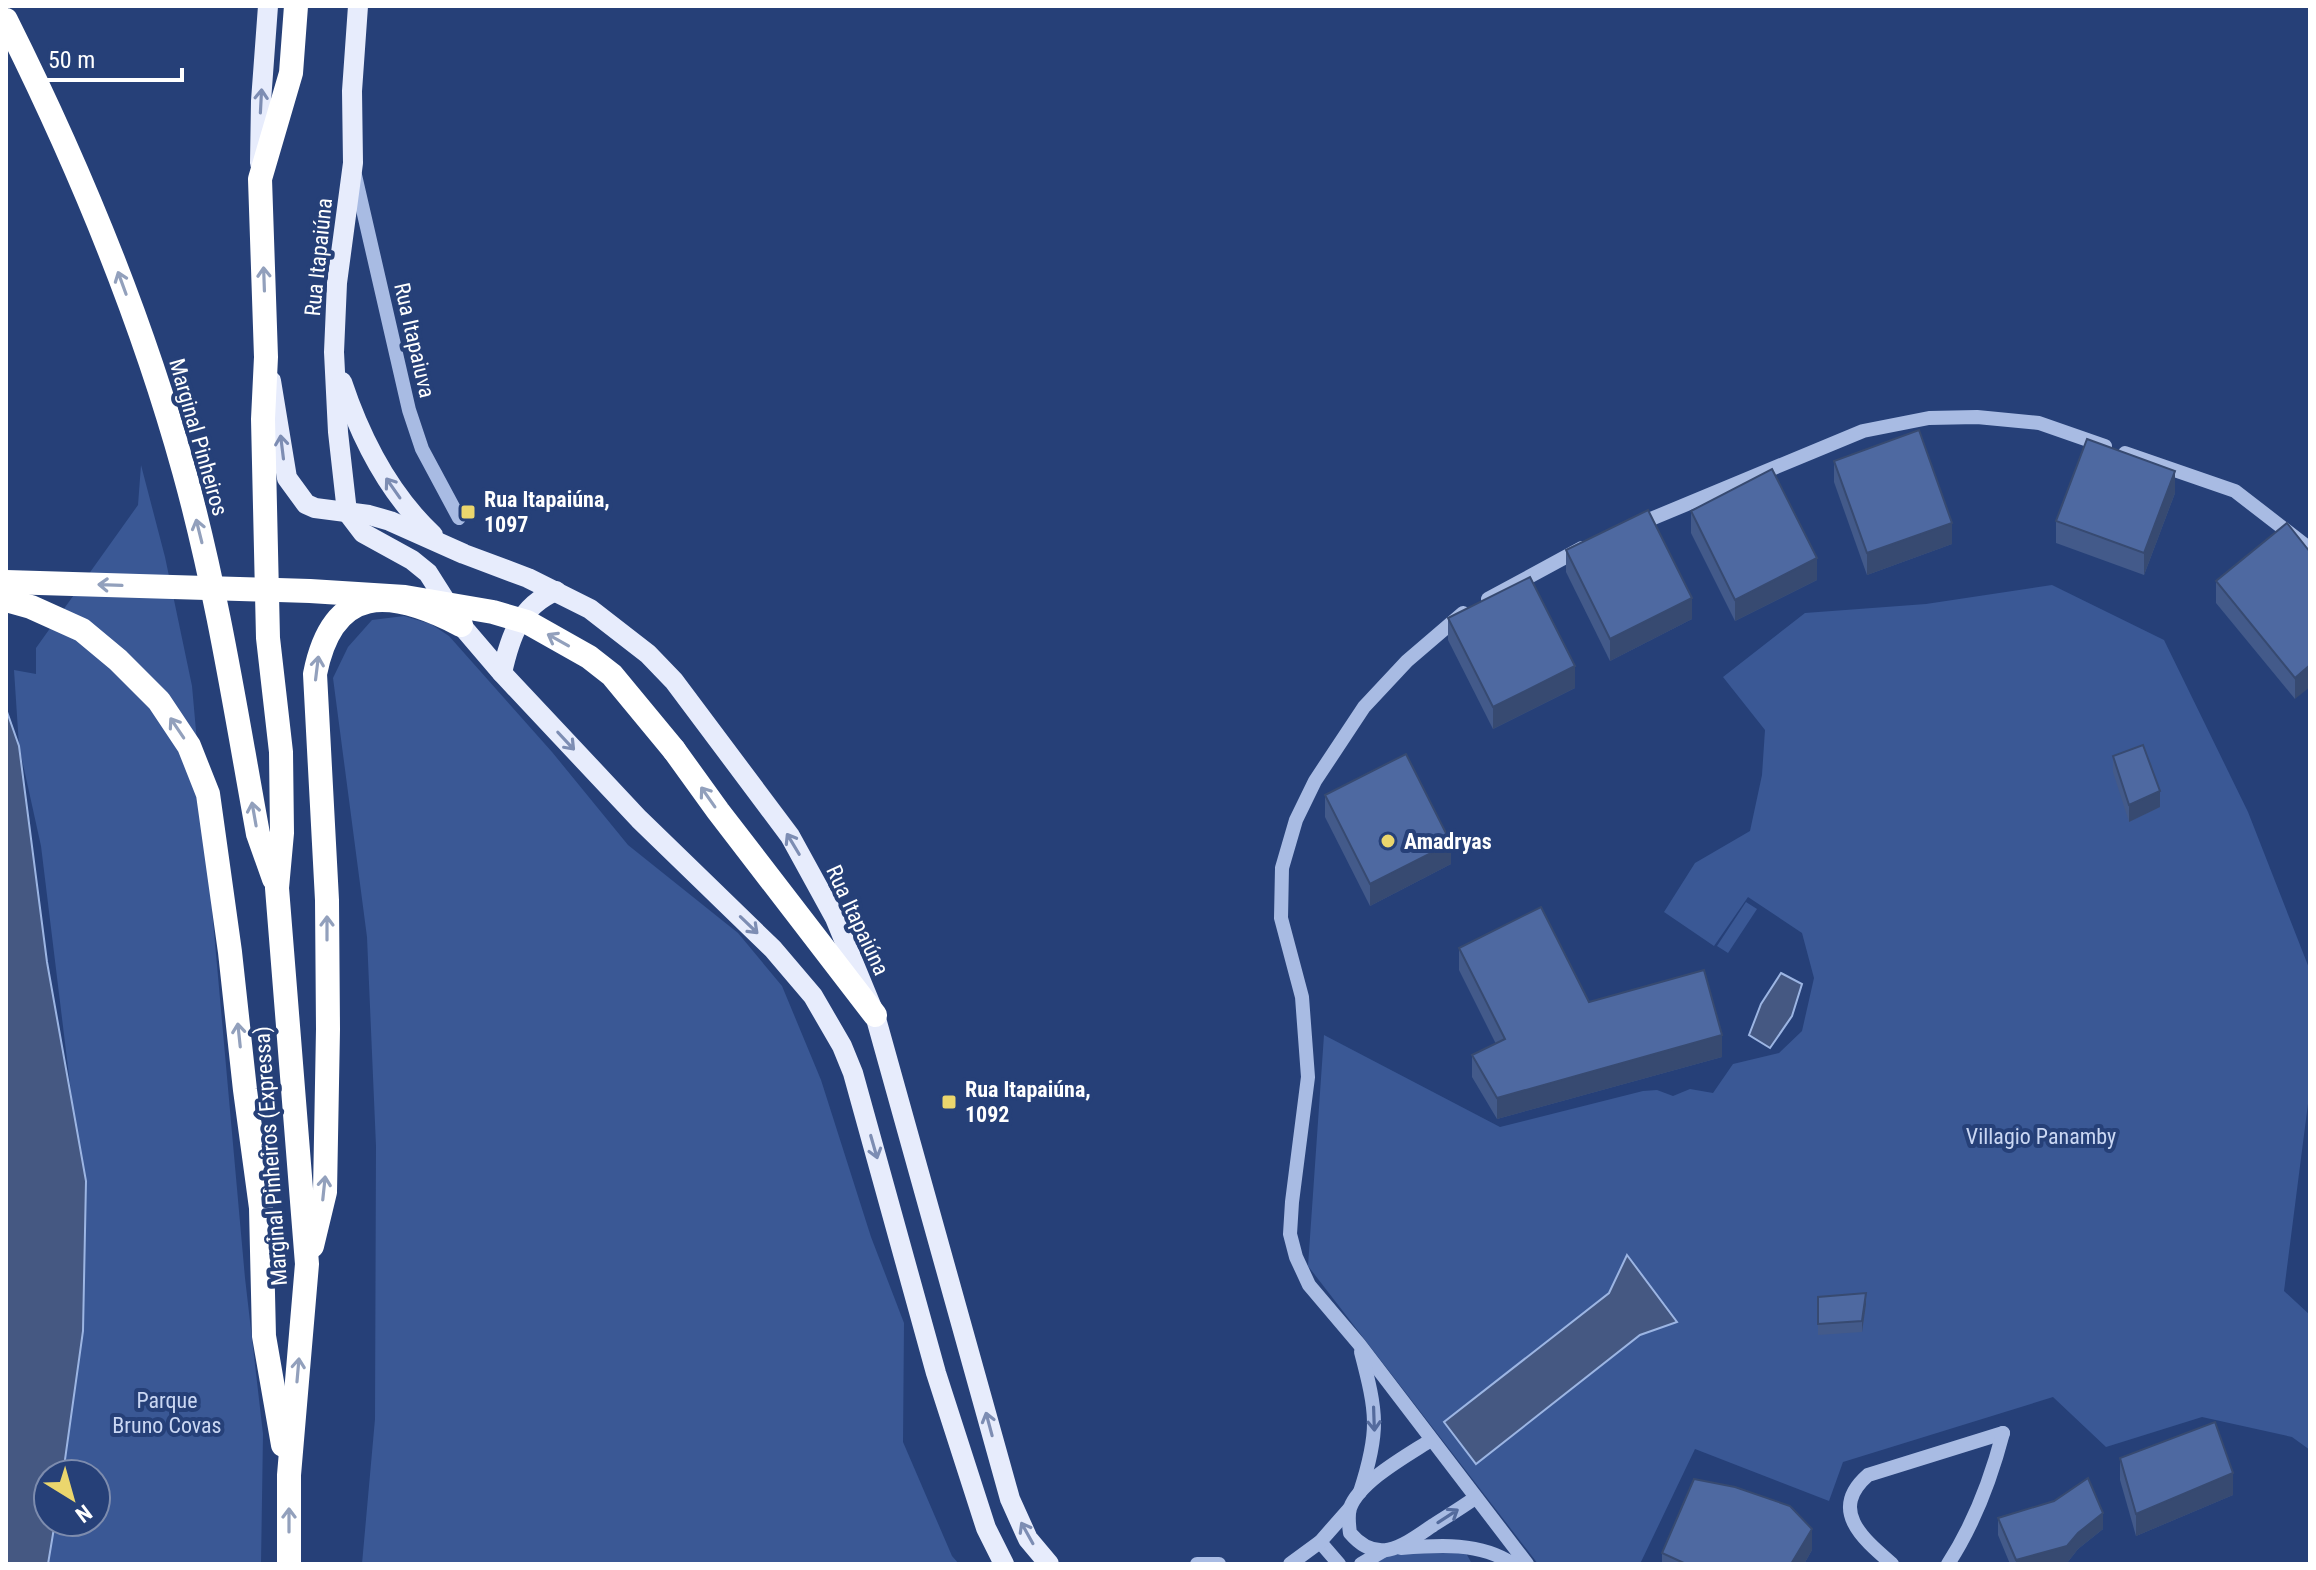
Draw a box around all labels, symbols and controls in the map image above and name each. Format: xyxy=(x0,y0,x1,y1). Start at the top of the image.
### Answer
scale bar xyxy=(36,32,182,82)
text: 50 m xyxy=(48,46,95,74)
one-way arrow xyxy=(254,88,269,115)
street label: Rua Itapaiúna xyxy=(300,197,337,317)
one-way arrow xyxy=(256,266,271,293)
one-way arrow xyxy=(113,271,128,296)
street label: Rua Itapaiuva xyxy=(389,280,440,400)
street label: Marginal Pinheiros xyxy=(164,356,233,519)
one-way arrow xyxy=(275,434,290,461)
one-way arrow xyxy=(384,477,401,499)
place label: Rua Itapaiúna, 1097 xyxy=(484,487,610,537)
marker: Rua Itapaiúna, 1097 xyxy=(459,503,477,521)
one-way arrow xyxy=(191,519,206,545)
one-way arrow xyxy=(97,577,124,593)
one-way arrow xyxy=(547,632,570,648)
one-way arrow xyxy=(310,656,325,682)
one-way arrow xyxy=(169,718,185,740)
one-way arrow xyxy=(556,730,574,750)
one-way arrow xyxy=(700,787,716,809)
one-way arrow xyxy=(246,802,261,827)
place label: Amadryas xyxy=(1404,829,1492,854)
marker: Amadryas xyxy=(1379,832,1397,850)
one-way arrow xyxy=(785,833,801,856)
street label: Rua Itapaiúna xyxy=(821,861,894,979)
one-way arrow xyxy=(319,915,335,942)
one-way arrow xyxy=(739,916,759,935)
one-way arrow xyxy=(231,1022,246,1049)
street label: Marginal Pinheiros (Expressa) xyxy=(249,1025,293,1287)
place label: Rua Itapaiúna, 1092 xyxy=(965,1077,1091,1127)
marker: Rua Itapaiúna, 1092 xyxy=(940,1093,958,1111)
park label: Villagio Panamby xyxy=(1966,1124,2116,1149)
one-way arrow xyxy=(867,1134,882,1160)
one-way arrow xyxy=(316,1175,331,1202)
one-way arrow xyxy=(291,1357,306,1384)
park label: Parque Bruno Covas xyxy=(112,1388,222,1438)
one-way arrow xyxy=(1366,1405,1381,1432)
one-way arrow xyxy=(981,1411,996,1437)
north arrow xyxy=(32,1458,112,1538)
text: N xyxy=(71,1500,97,1528)
one-way arrow xyxy=(281,1507,297,1534)
one-way arrow xyxy=(1436,1508,1458,1524)
one-way arrow xyxy=(1018,1522,1034,1545)

